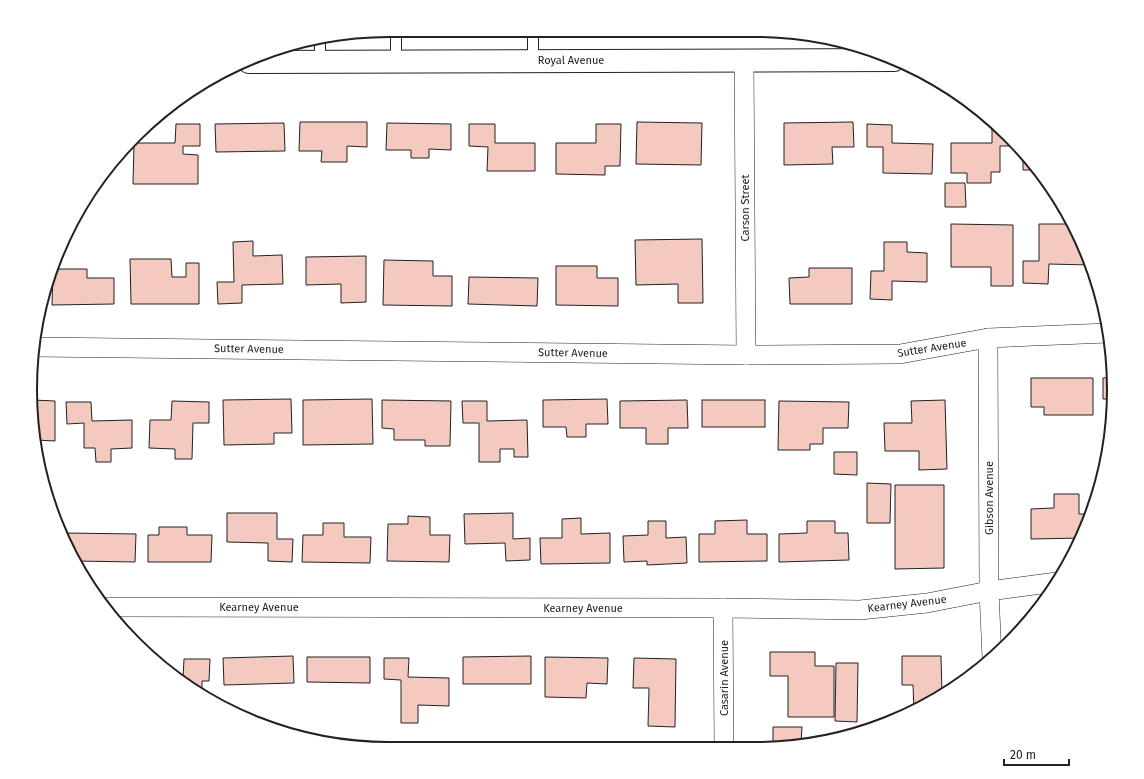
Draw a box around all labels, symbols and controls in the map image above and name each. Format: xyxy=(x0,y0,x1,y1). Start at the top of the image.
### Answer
street label: Royal Avenue xyxy=(538,54,604,67)
street label: Carson Street xyxy=(739,175,752,241)
street label: Sutter Avenue xyxy=(896,336,968,360)
street label: Sutter Avenue xyxy=(214,342,284,356)
street label: Sutter Avenue xyxy=(538,346,608,360)
street label: Gibson Avenue xyxy=(983,461,996,535)
street label: Kearney Avenue xyxy=(867,593,947,615)
street label: Kearney Avenue xyxy=(219,601,299,614)
street label: Kearney Avenue xyxy=(543,602,623,615)
street label: Casarin Avenue xyxy=(718,640,731,716)
scale bar xyxy=(1004,741,1069,767)
text: 20 m xyxy=(1010,748,1036,762)

